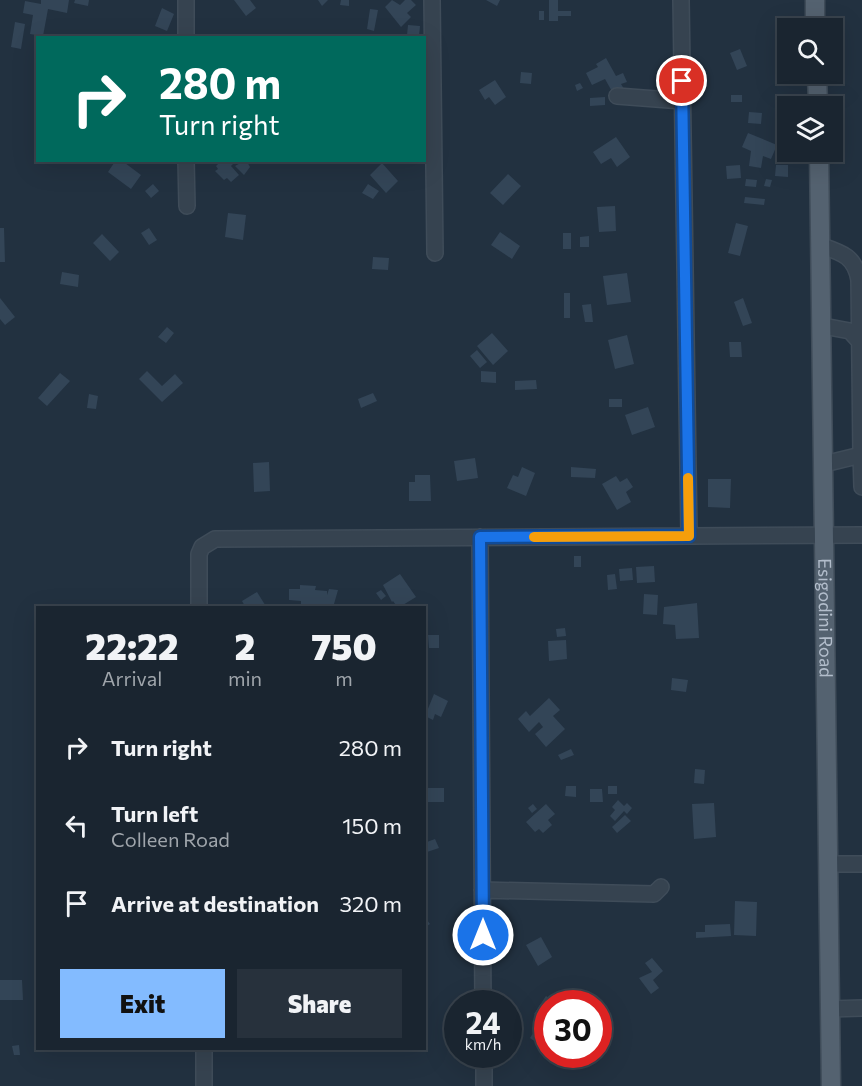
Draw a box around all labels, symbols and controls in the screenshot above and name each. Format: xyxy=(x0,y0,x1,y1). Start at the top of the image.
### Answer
map controls xyxy=(777,18,843,162)
button: search xyxy=(777,18,843,84)
pin xyxy=(656,55,707,106)
text: 280 m xyxy=(159,56,281,108)
icon: right xyxy=(60,60,138,138)
icon: arrive xyxy=(665,64,698,97)
button: layers xyxy=(777,96,843,162)
text: Turn right xyxy=(159,108,279,141)
street label: Esigodini Road xyxy=(814,558,838,678)
text: 22:22 xyxy=(85,623,179,667)
text: 2 xyxy=(235,623,255,667)
text: 750 xyxy=(311,623,377,667)
text: Arrival xyxy=(102,666,162,690)
text: min xyxy=(228,666,262,690)
text: m xyxy=(335,666,353,690)
icon: right xyxy=(60,731,93,764)
text: Turn right xyxy=(111,734,212,761)
text: 280 m xyxy=(339,734,402,761)
text: Turn left xyxy=(111,800,198,827)
icon: left xyxy=(60,809,93,842)
text: 150 m xyxy=(342,812,402,839)
text: Colleen Road xyxy=(111,827,230,851)
icon: arrive xyxy=(60,887,93,920)
text: Arrive at destination xyxy=(111,890,319,917)
text: 320 m xyxy=(340,890,402,917)
position arrow xyxy=(451,903,515,967)
button: Exit xyxy=(60,969,225,1038)
button: Share xyxy=(237,969,402,1038)
speed limit sign: 30 xyxy=(534,990,612,1068)
text: 24 xyxy=(465,1003,501,1040)
text: km/h xyxy=(465,1035,501,1053)

